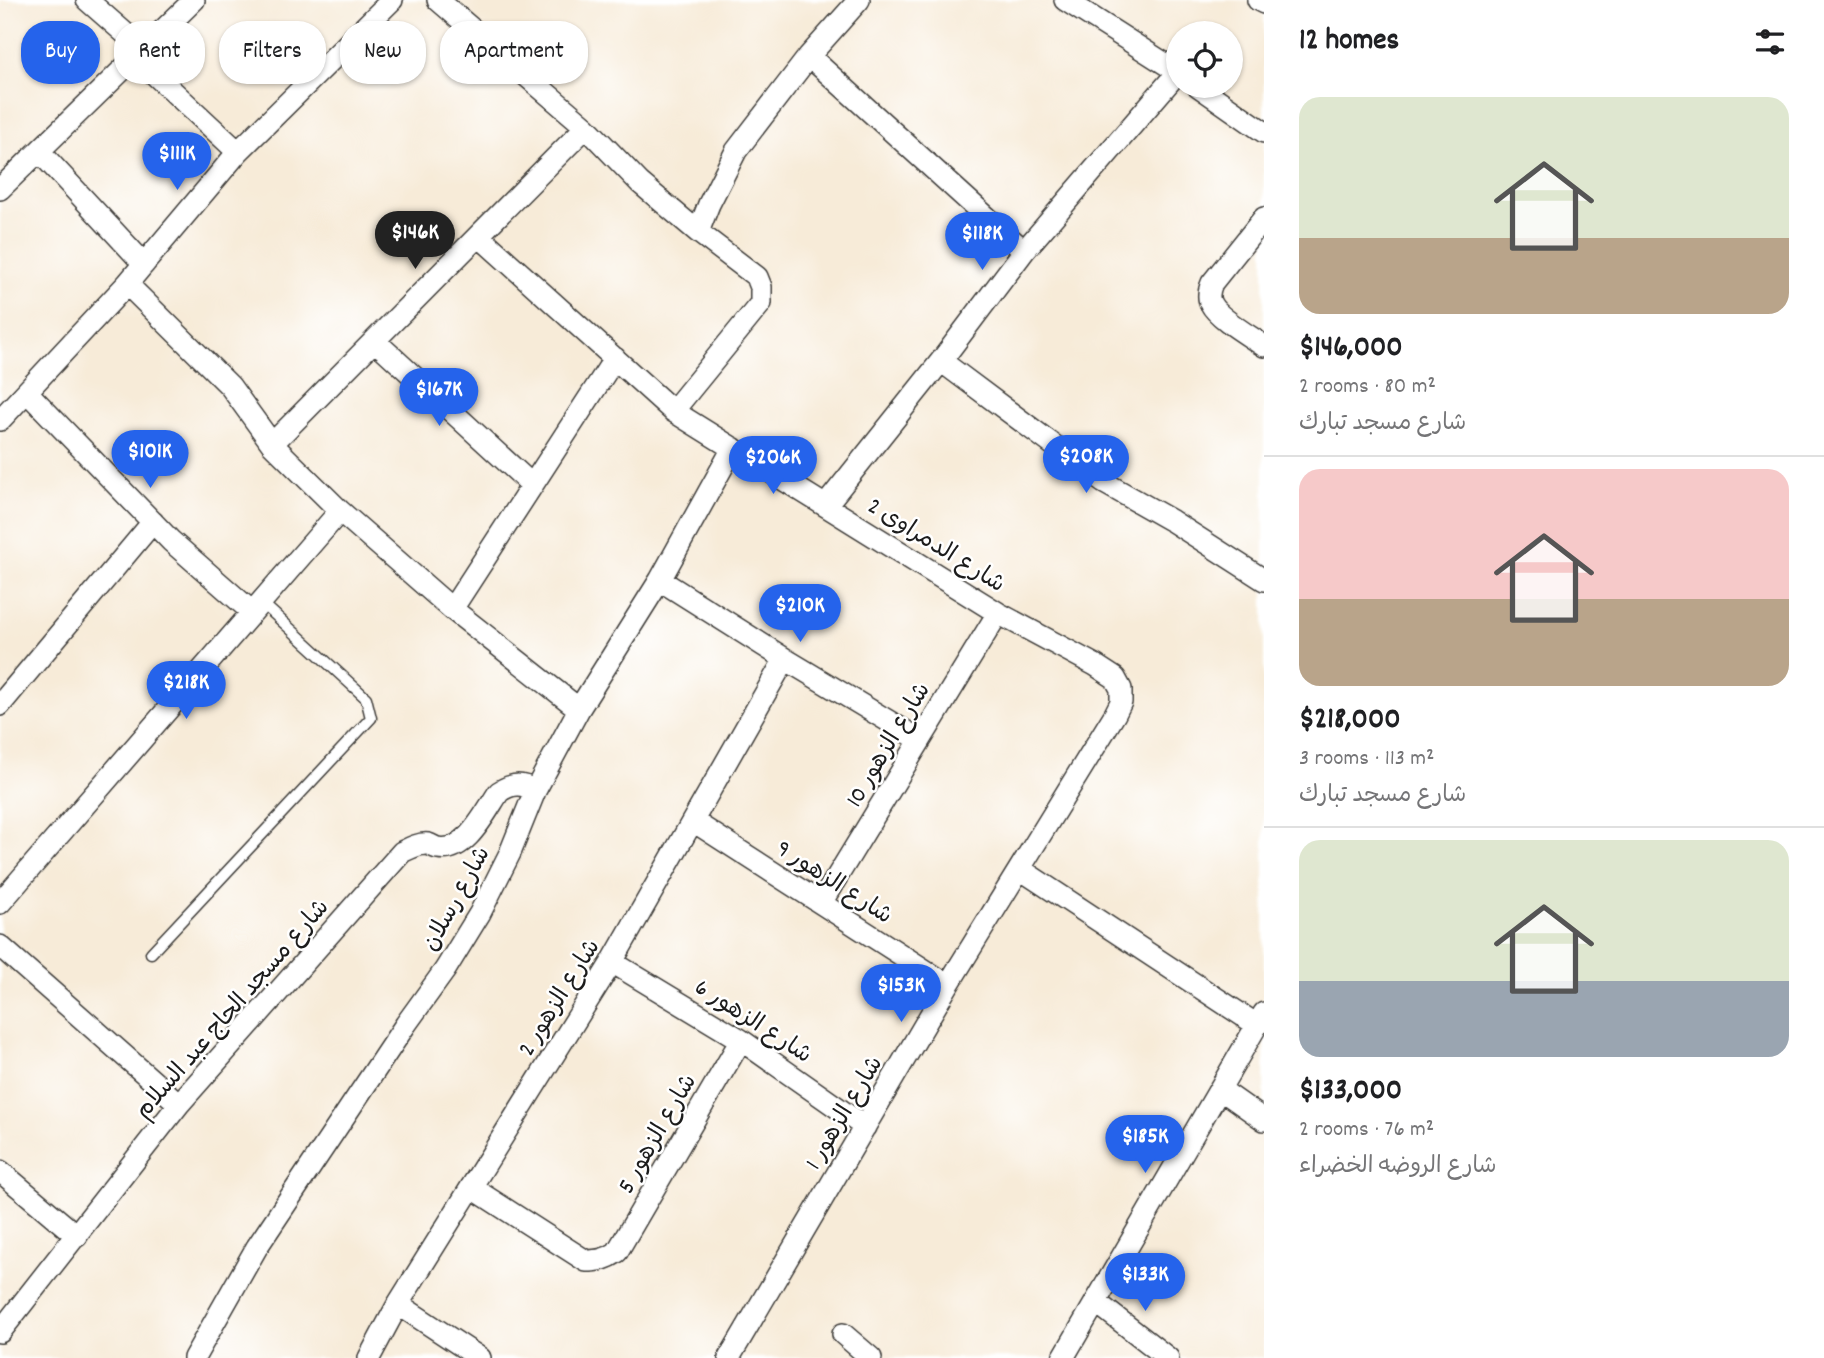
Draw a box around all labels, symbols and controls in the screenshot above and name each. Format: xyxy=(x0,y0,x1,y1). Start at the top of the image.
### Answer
chip: Buy xyxy=(21,21,100,84)
chip: Rent xyxy=(114,21,205,84)
chip: Filters xyxy=(219,21,326,84)
chip: New xyxy=(340,21,426,84)
chip: Apartment xyxy=(440,21,588,84)
map controls xyxy=(1166,21,1243,98)
button: locate xyxy=(1166,21,1243,98)
text: 12 homes xyxy=(1299,21,1399,64)
icon: filters xyxy=(1751,23,1789,61)
pin: $111K xyxy=(128,132,226,192)
text: $111K xyxy=(158,138,196,171)
icon: home xyxy=(1481,143,1607,269)
pin: $146K xyxy=(366,212,464,271)
pin: $118K xyxy=(933,212,1031,272)
text: $146K xyxy=(391,217,439,250)
text: $118K xyxy=(961,218,1003,251)
text: $146,000 xyxy=(1299,328,1403,371)
pin: $167K xyxy=(390,368,488,428)
text: 2 rooms · 80 m² xyxy=(1299,371,1436,404)
text: $167K xyxy=(415,374,463,407)
text: شارع مسجد تبارك xyxy=(1299,408,1466,441)
pin: $101K xyxy=(101,430,199,490)
pin: $208K xyxy=(1037,435,1135,495)
text: $101K xyxy=(128,436,172,469)
pin: $206K xyxy=(724,436,822,496)
text: $208K xyxy=(1059,441,1113,474)
text: $206K xyxy=(745,442,801,475)
street label: شارع الدمراوى 2 xyxy=(860,491,1011,603)
icon: home xyxy=(1481,515,1607,641)
pin: $210K xyxy=(751,584,849,644)
text: $210K xyxy=(775,590,825,623)
pin: $218K xyxy=(137,662,235,721)
text: $218K xyxy=(163,667,209,700)
street label: شارع الزهور 10 xyxy=(839,677,940,814)
text: $218,000 xyxy=(1299,700,1401,743)
text: 3 rooms · 113 m² xyxy=(1299,743,1435,776)
text: شارع مسجد تبارك xyxy=(1299,780,1466,813)
street label: شارع الزهور 9 xyxy=(768,833,898,934)
street label: شارع رسلان xyxy=(415,841,500,958)
icon: home xyxy=(1481,886,1607,1012)
street label: شارع مسجد الحاج عبد السلام xyxy=(128,892,339,1127)
street label: شارع الزهور 2 xyxy=(511,933,610,1064)
pin: $153K xyxy=(852,964,950,1024)
text: $153K xyxy=(877,970,925,1003)
street label: شارع الزهور 6 xyxy=(687,972,818,1073)
street label: شارع الزهور 1 xyxy=(798,1050,893,1177)
street label: شارع الزهور 5 xyxy=(611,1068,707,1201)
text: $133,000 xyxy=(1299,1071,1402,1114)
text: 2 rooms · 76 m² xyxy=(1299,1114,1434,1147)
pin: $185K xyxy=(1096,1116,1194,1175)
text: $185K xyxy=(1121,1121,1169,1154)
text: شارع الروضه الخضراء xyxy=(1299,1151,1497,1184)
pin: $133K xyxy=(1096,1254,1194,1313)
text: $133K xyxy=(1121,1259,1169,1292)

